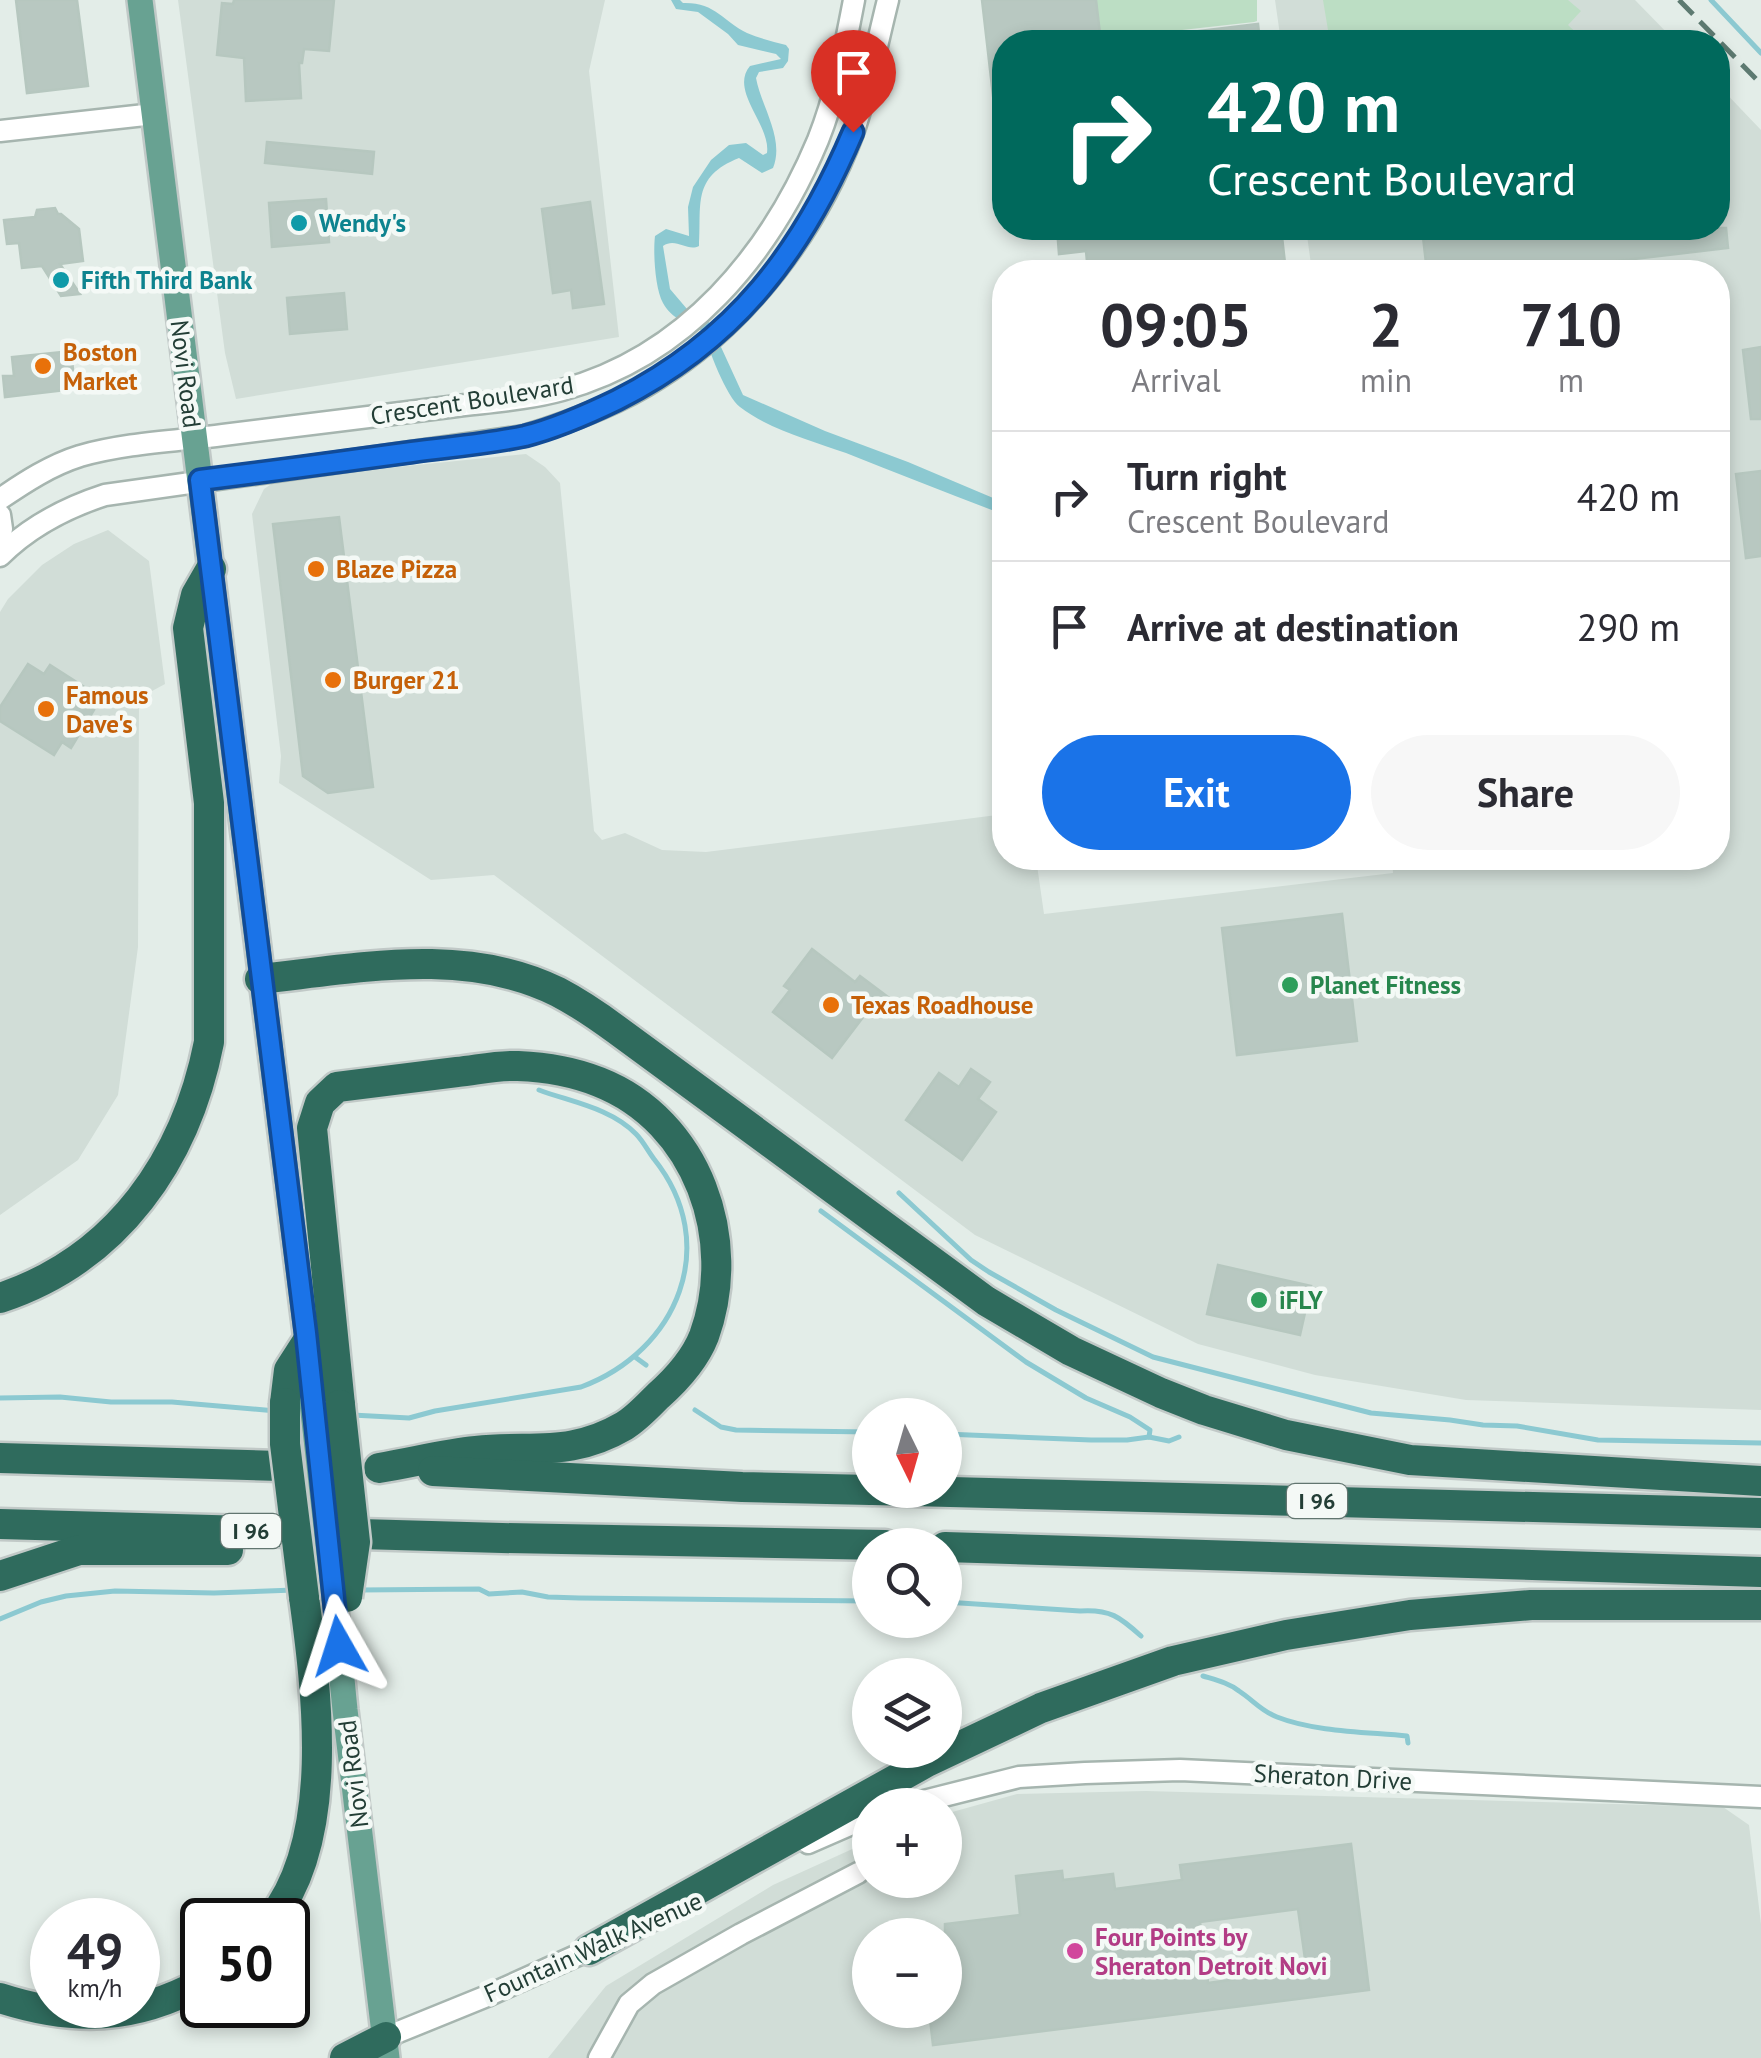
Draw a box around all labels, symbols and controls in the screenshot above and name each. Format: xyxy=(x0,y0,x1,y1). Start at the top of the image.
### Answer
pin xyxy=(811,30,896,133)
icon: arrive xyxy=(826,45,881,100)
text: 420 m xyxy=(1207,61,1400,151)
icon: right xyxy=(1042,70,1172,200)
text: Crescent Boulevard xyxy=(1207,149,1576,207)
place label: Wendy's xyxy=(319,207,406,239)
marker: Wendy's xyxy=(288,212,310,234)
place label: Fifth Third Bank xyxy=(81,264,253,296)
marker: Fifth Third Bank xyxy=(50,269,72,291)
text: 09:05 xyxy=(1100,285,1252,363)
text: 2 xyxy=(1369,285,1403,363)
text: 710 xyxy=(1520,285,1622,363)
street label: Novi Road xyxy=(164,318,208,430)
place label: Boston Market xyxy=(63,336,138,397)
marker: Boston Market xyxy=(32,355,54,377)
text: Arrival xyxy=(1131,359,1221,401)
text: min xyxy=(1360,359,1412,401)
text: m xyxy=(1558,359,1584,401)
street label: Crescent Boulevard xyxy=(368,368,576,432)
text: Turn right xyxy=(1127,451,1287,500)
icon: right xyxy=(1042,469,1097,524)
text: 420 m xyxy=(1577,472,1680,521)
text: Crescent Boulevard xyxy=(1127,500,1390,542)
place label: Blaze Pizza xyxy=(336,553,457,585)
marker: Blaze Pizza xyxy=(305,558,327,580)
icon: arrive xyxy=(1042,599,1097,654)
text: Arrive at destination xyxy=(1127,602,1459,651)
text: 290 m xyxy=(1577,602,1680,651)
place label: Burger 21 xyxy=(353,664,460,696)
marker: Burger 21 xyxy=(322,669,344,691)
place label: Famous Dave's xyxy=(66,679,149,740)
marker: Famous Dave's xyxy=(35,698,57,720)
button: Exit xyxy=(1042,735,1351,850)
button: Share xyxy=(1371,735,1680,850)
place label: Planet Fitness xyxy=(1310,969,1461,1001)
marker: Planet Fitness xyxy=(1279,974,1301,996)
place label: Texas Roadhouse xyxy=(851,989,1033,1021)
marker: Texas Roadhouse xyxy=(820,994,842,1016)
place label: iFLY xyxy=(1279,1284,1323,1316)
marker: iFLY xyxy=(1248,1289,1270,1311)
north arrow xyxy=(852,1398,962,1508)
map controls xyxy=(852,1398,962,2028)
road number: I 96 xyxy=(1287,1484,1347,1518)
road number: I 96 xyxy=(221,1514,281,1548)
button: search xyxy=(852,1528,962,1638)
position arrow xyxy=(287,1594,391,1698)
button: layers xyxy=(852,1658,962,1768)
street label: Novi Road xyxy=(331,1718,375,1830)
street label: Sheraton Drive xyxy=(1253,1757,1413,1797)
button: + xyxy=(852,1788,962,1898)
street label: Fountain Walk Avenue xyxy=(479,1884,707,2010)
speed limit sign: 50 xyxy=(180,1898,310,2028)
text: 49 xyxy=(67,1918,123,1983)
button: − xyxy=(852,1918,962,2028)
place label: Four Points by Sheraton Detroit Novi xyxy=(1095,1921,1328,1982)
marker: Four Points by Sheraton Detroit Novi xyxy=(1064,1940,1086,1962)
text: km/h xyxy=(68,1972,122,2004)

